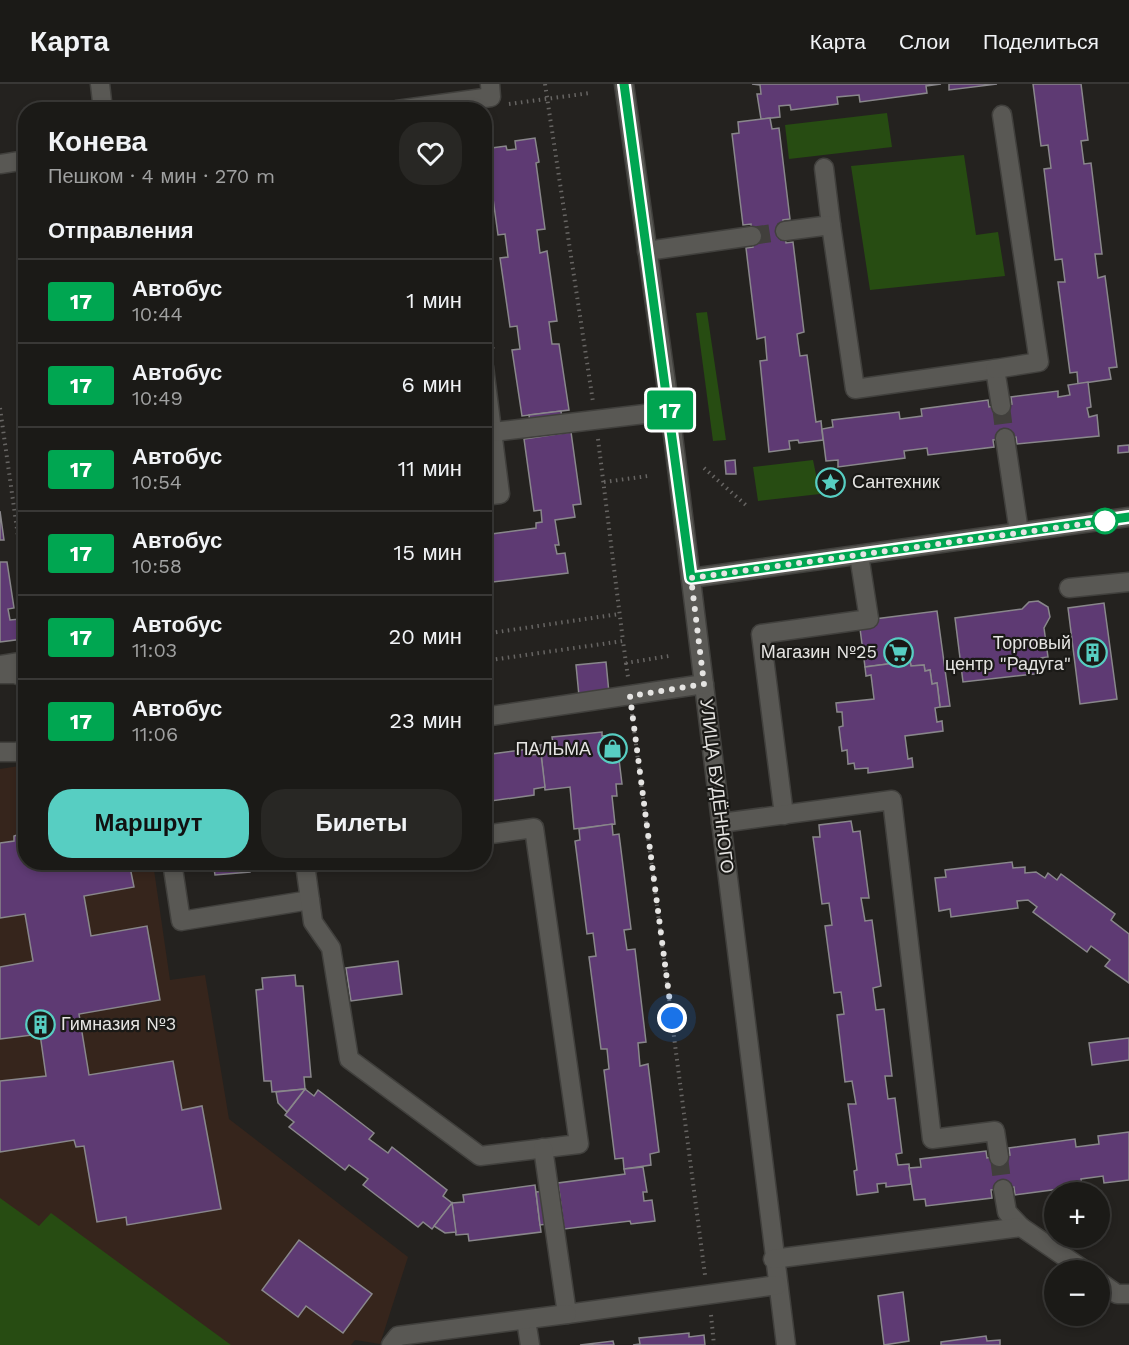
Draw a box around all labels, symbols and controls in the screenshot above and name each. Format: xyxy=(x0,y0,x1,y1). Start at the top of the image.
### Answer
text: Карта xyxy=(30,25,109,58)
text: Карта xyxy=(810,29,866,54)
text: Слои xyxy=(899,29,950,54)
text: Поделиться xyxy=(983,29,1099,54)
button: heart xyxy=(399,122,462,185)
text: Конева xyxy=(48,125,147,158)
text: Пешком · 4 мин · 270 m xyxy=(48,164,275,188)
text: Отправления xyxy=(48,218,194,243)
text: Автобус xyxy=(132,276,222,301)
text: 1 мин xyxy=(406,288,462,313)
text: 17 xyxy=(70,289,92,314)
text: 10:44 xyxy=(132,302,183,326)
text: Автобус xyxy=(132,360,222,385)
text: 6 мин xyxy=(402,372,462,397)
text: 17 xyxy=(70,373,92,398)
text: 10:49 xyxy=(132,386,183,410)
line badge: 17 xyxy=(643,390,697,430)
text: 17 xyxy=(659,398,681,423)
text: Автобус xyxy=(132,444,222,469)
text: 11 мин xyxy=(398,456,462,481)
text: 17 xyxy=(70,457,92,482)
place icon: Сантехник xyxy=(815,466,847,498)
text: 10:54 xyxy=(132,470,182,494)
place label: Сантехник xyxy=(852,471,940,492)
unlabelled marker xyxy=(1092,508,1118,534)
text: Автобус xyxy=(132,528,222,553)
text: 15 мин xyxy=(394,540,462,565)
text: 17 xyxy=(70,541,92,566)
text: 10:58 xyxy=(132,554,182,578)
text: Автобус xyxy=(132,612,222,637)
text: 20 мин xyxy=(388,624,462,649)
text: 17 xyxy=(70,625,92,650)
place label: Торговый центр "Радуга" xyxy=(945,632,1071,674)
supermarket icon: Магазин №25 xyxy=(882,636,914,668)
building icon: Торговый центр "Радуга" xyxy=(1076,637,1108,669)
text: 11:03 xyxy=(132,638,177,662)
place label: Магазин №25 xyxy=(761,641,877,662)
text: Автобус xyxy=(132,696,222,721)
street label: УЛИЦА БУДЁННОГО xyxy=(696,697,739,875)
text: 23 мин xyxy=(389,708,462,733)
text: 17 xyxy=(70,709,92,734)
text: 11:06 xyxy=(132,722,178,746)
shop icon: ПАЛЬМА xyxy=(596,733,628,765)
place label: ПАЛЬМА xyxy=(515,738,591,759)
button: Маршрут xyxy=(48,789,249,858)
button: Билеты xyxy=(261,789,462,858)
your location xyxy=(657,1003,687,1033)
building icon: Гимназия №3 xyxy=(24,1008,56,1040)
place label: Гимназия №3 xyxy=(61,1013,176,1034)
map controls xyxy=(1044,1182,1110,1326)
button: + xyxy=(1044,1182,1110,1248)
button: − xyxy=(1044,1260,1110,1326)

